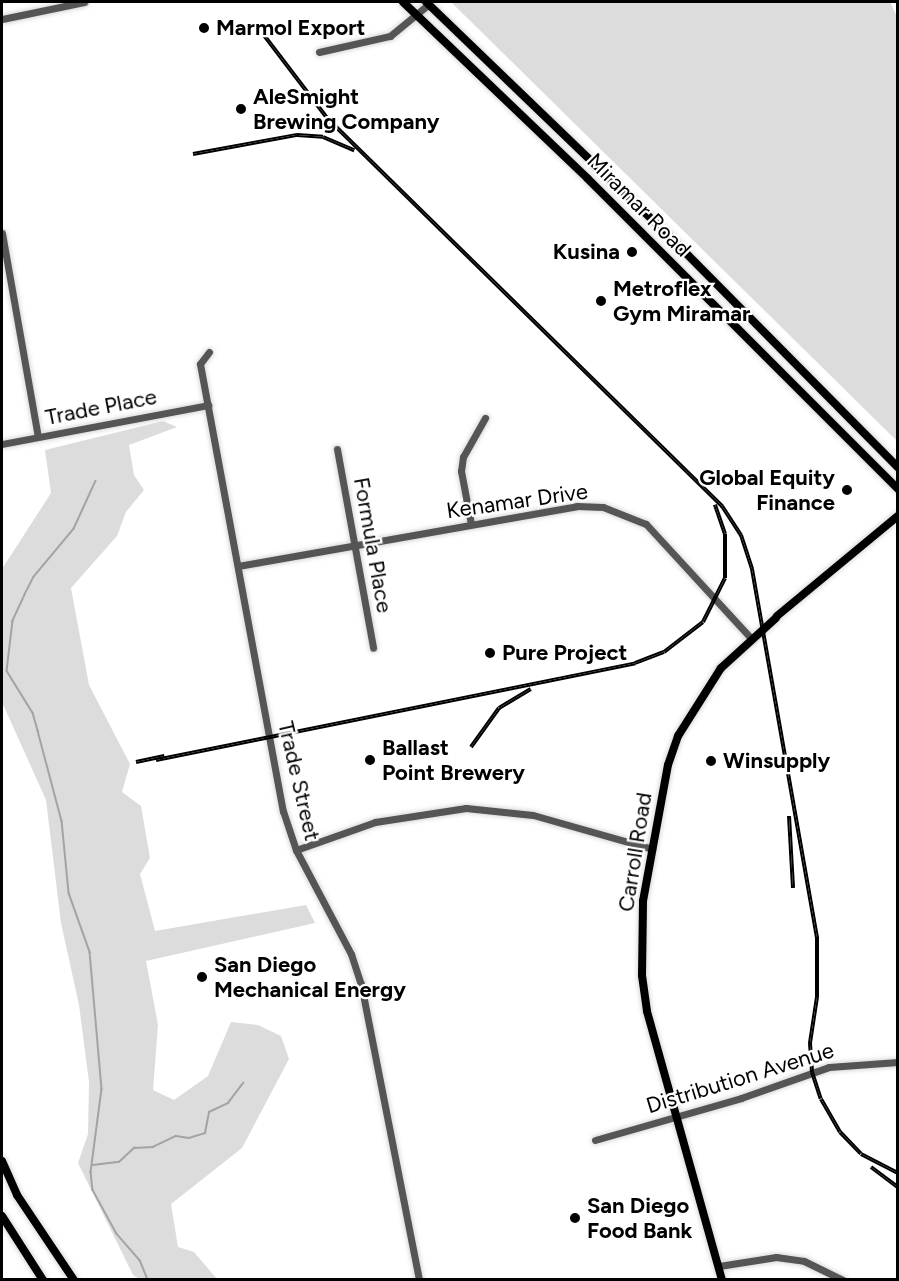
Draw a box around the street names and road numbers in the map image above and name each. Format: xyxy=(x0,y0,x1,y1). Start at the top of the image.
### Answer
street label: Miramar Road xyxy=(582,148,696,262)
street label: Trade Place xyxy=(43,383,159,431)
street label: Formula Place xyxy=(348,475,398,615)
street label: Kenamar Drive xyxy=(445,478,589,524)
street label: Trade Street xyxy=(272,719,326,843)
street label: Carroll Road xyxy=(613,790,657,914)
street label: Distribution Avenue xyxy=(643,1037,837,1119)

